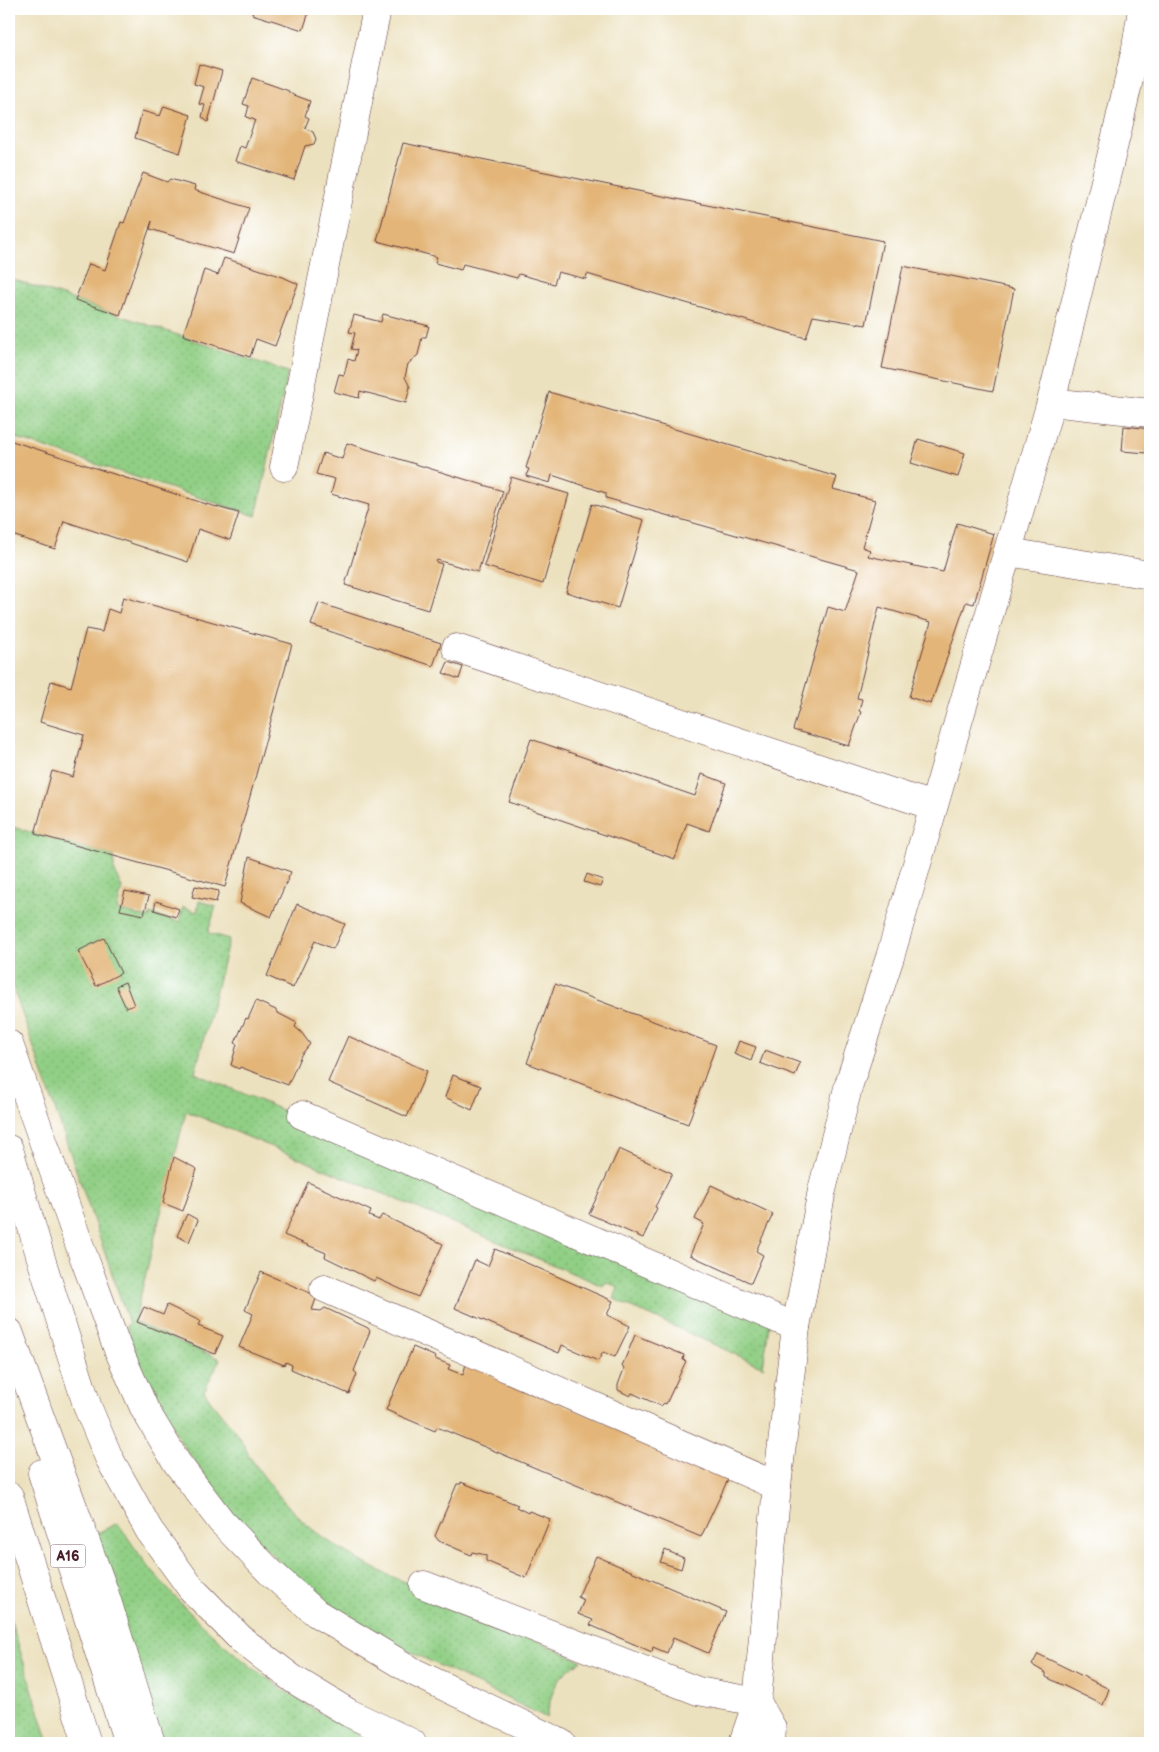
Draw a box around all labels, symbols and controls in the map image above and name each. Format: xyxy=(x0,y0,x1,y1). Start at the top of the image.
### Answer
road number: A16 xyxy=(50,1544,86,1568)

